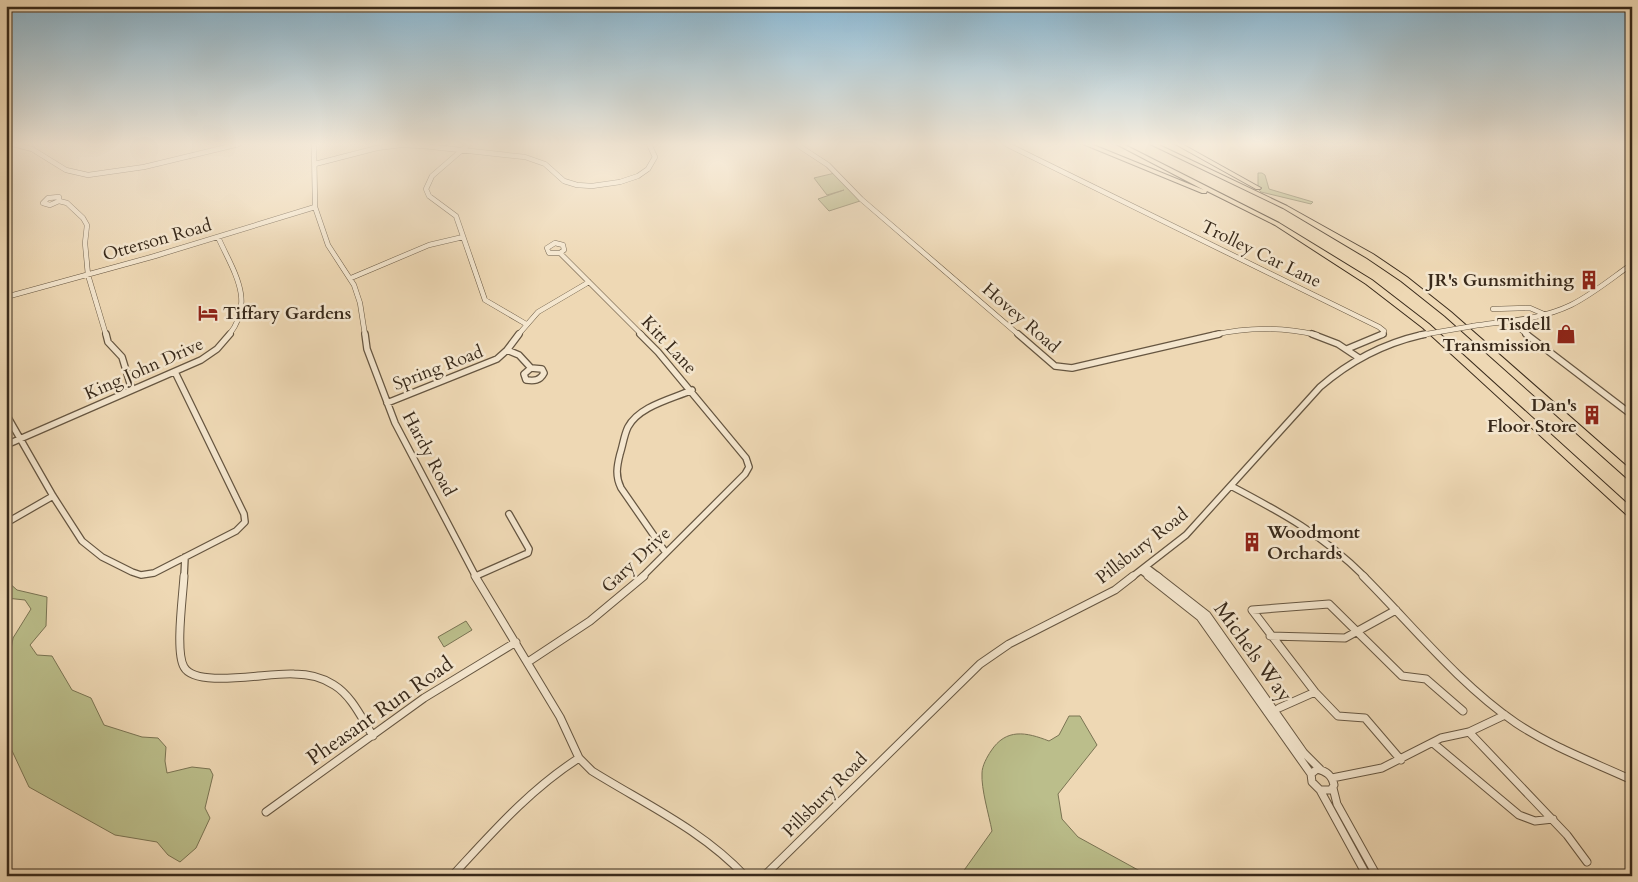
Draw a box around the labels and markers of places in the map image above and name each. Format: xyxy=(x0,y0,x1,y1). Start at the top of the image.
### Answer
place label: JR's Gunsmithing xyxy=(1425,268,1574,293)
building icon: JR's Gunsmithing xyxy=(1578,269,1600,291)
place label: Tiffary Gardens xyxy=(223,301,351,326)
hotel icon: Tiffary Gardens xyxy=(197,302,219,324)
place label: Tisdell Transmission xyxy=(1442,312,1551,358)
shop icon: Tisdell Transmission xyxy=(1555,323,1577,345)
place label: Dan's Floor Store xyxy=(1487,393,1577,439)
building icon: Dan's Floor Store xyxy=(1581,404,1603,426)
place label: Woodmont Orchards xyxy=(1266,520,1361,566)
building icon: Woodmont Orchards xyxy=(1241,531,1263,553)

